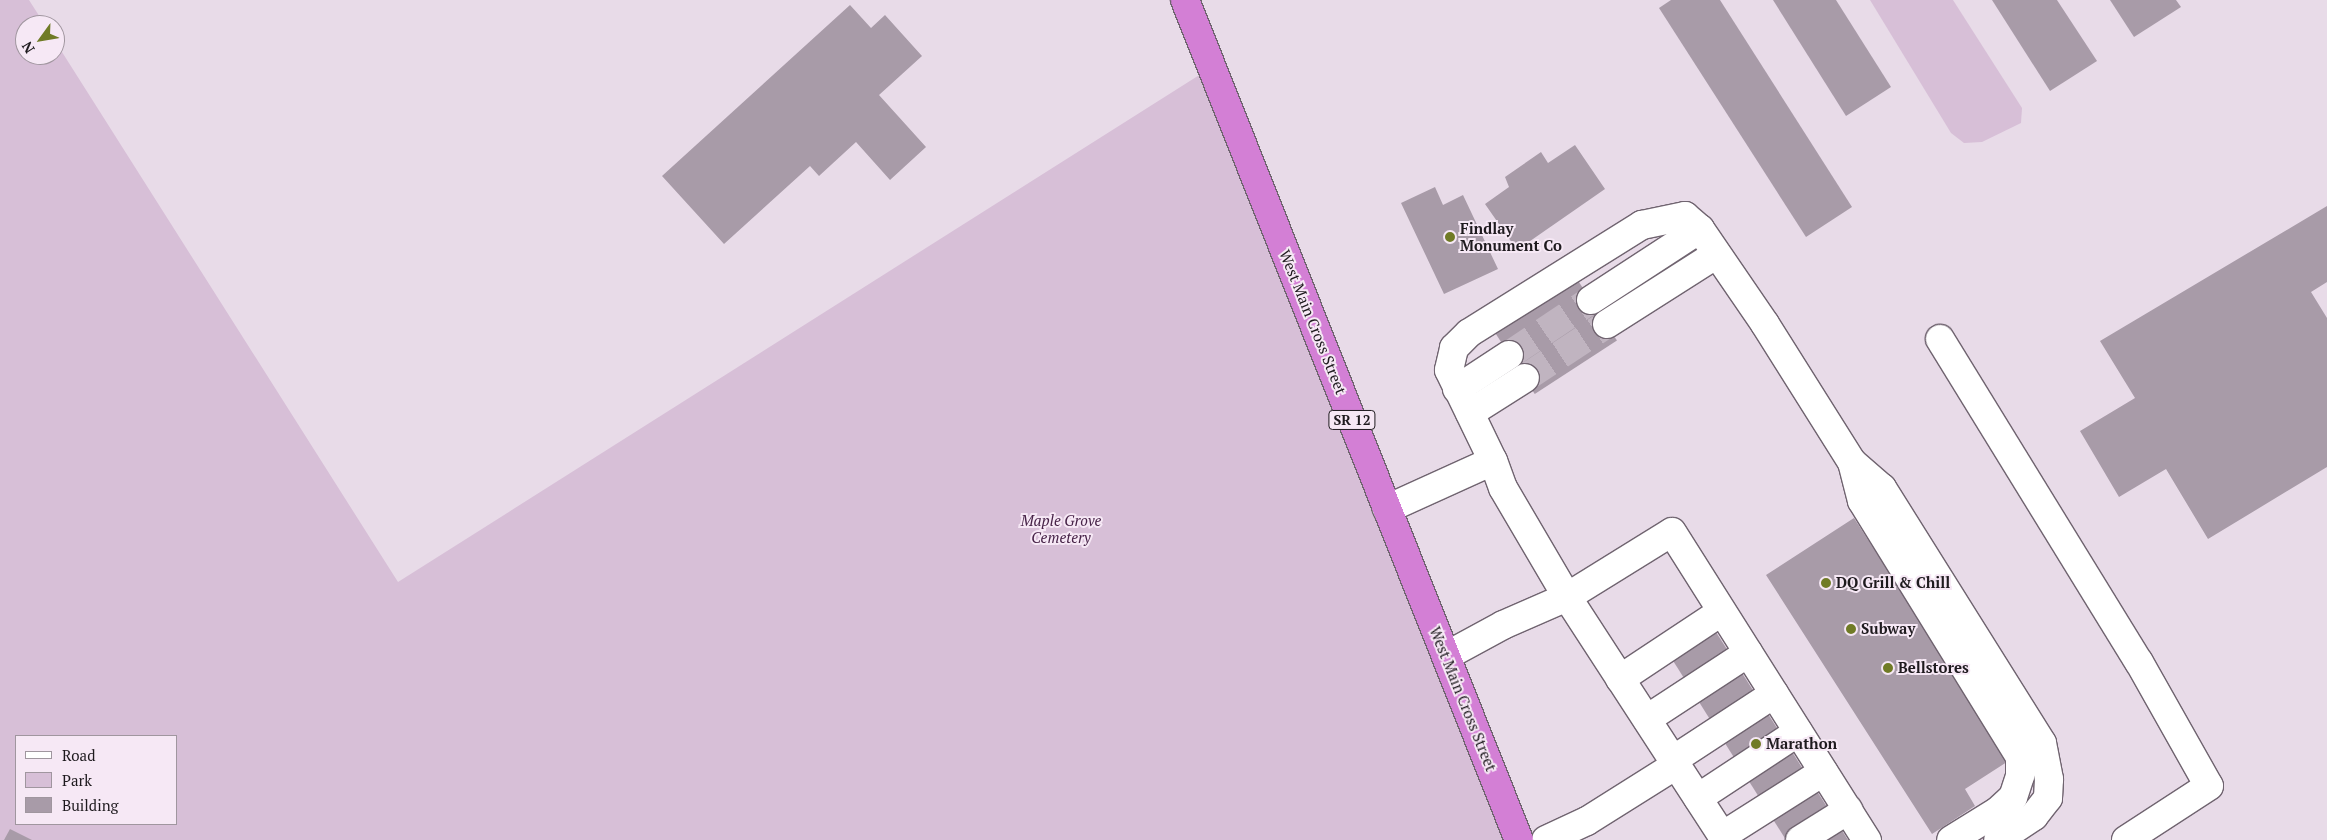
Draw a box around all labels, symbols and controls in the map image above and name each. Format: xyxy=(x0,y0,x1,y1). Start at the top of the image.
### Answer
north arrow xyxy=(15,15,65,65)
text: N xyxy=(17,38,39,57)
place label: Findlay Monument Co xyxy=(1460,219,1562,254)
marker: Findlay Monument Co xyxy=(1444,231,1456,243)
street label: West Main Cross Street xyxy=(1276,247,1350,397)
road number: SR 12 xyxy=(1328,408,1376,432)
park label: Maple Grove Cemetery xyxy=(1021,511,1101,546)
place label: DQ Grill & Chill xyxy=(1836,574,1950,592)
marker: DQ Grill & Chill xyxy=(1820,577,1832,589)
place label: Subway xyxy=(1861,620,1915,638)
marker: Subway xyxy=(1845,623,1857,635)
street label: West Main Cross Street xyxy=(1426,624,1500,774)
place label: Bellstores xyxy=(1898,659,1969,677)
marker: Bellstores xyxy=(1882,662,1894,674)
legend xyxy=(15,735,178,825)
place label: Marathon xyxy=(1766,735,1837,753)
marker: Marathon xyxy=(1750,738,1762,750)
text: Road xyxy=(62,745,95,765)
text: Park xyxy=(62,770,92,790)
text: Building xyxy=(62,795,119,815)

